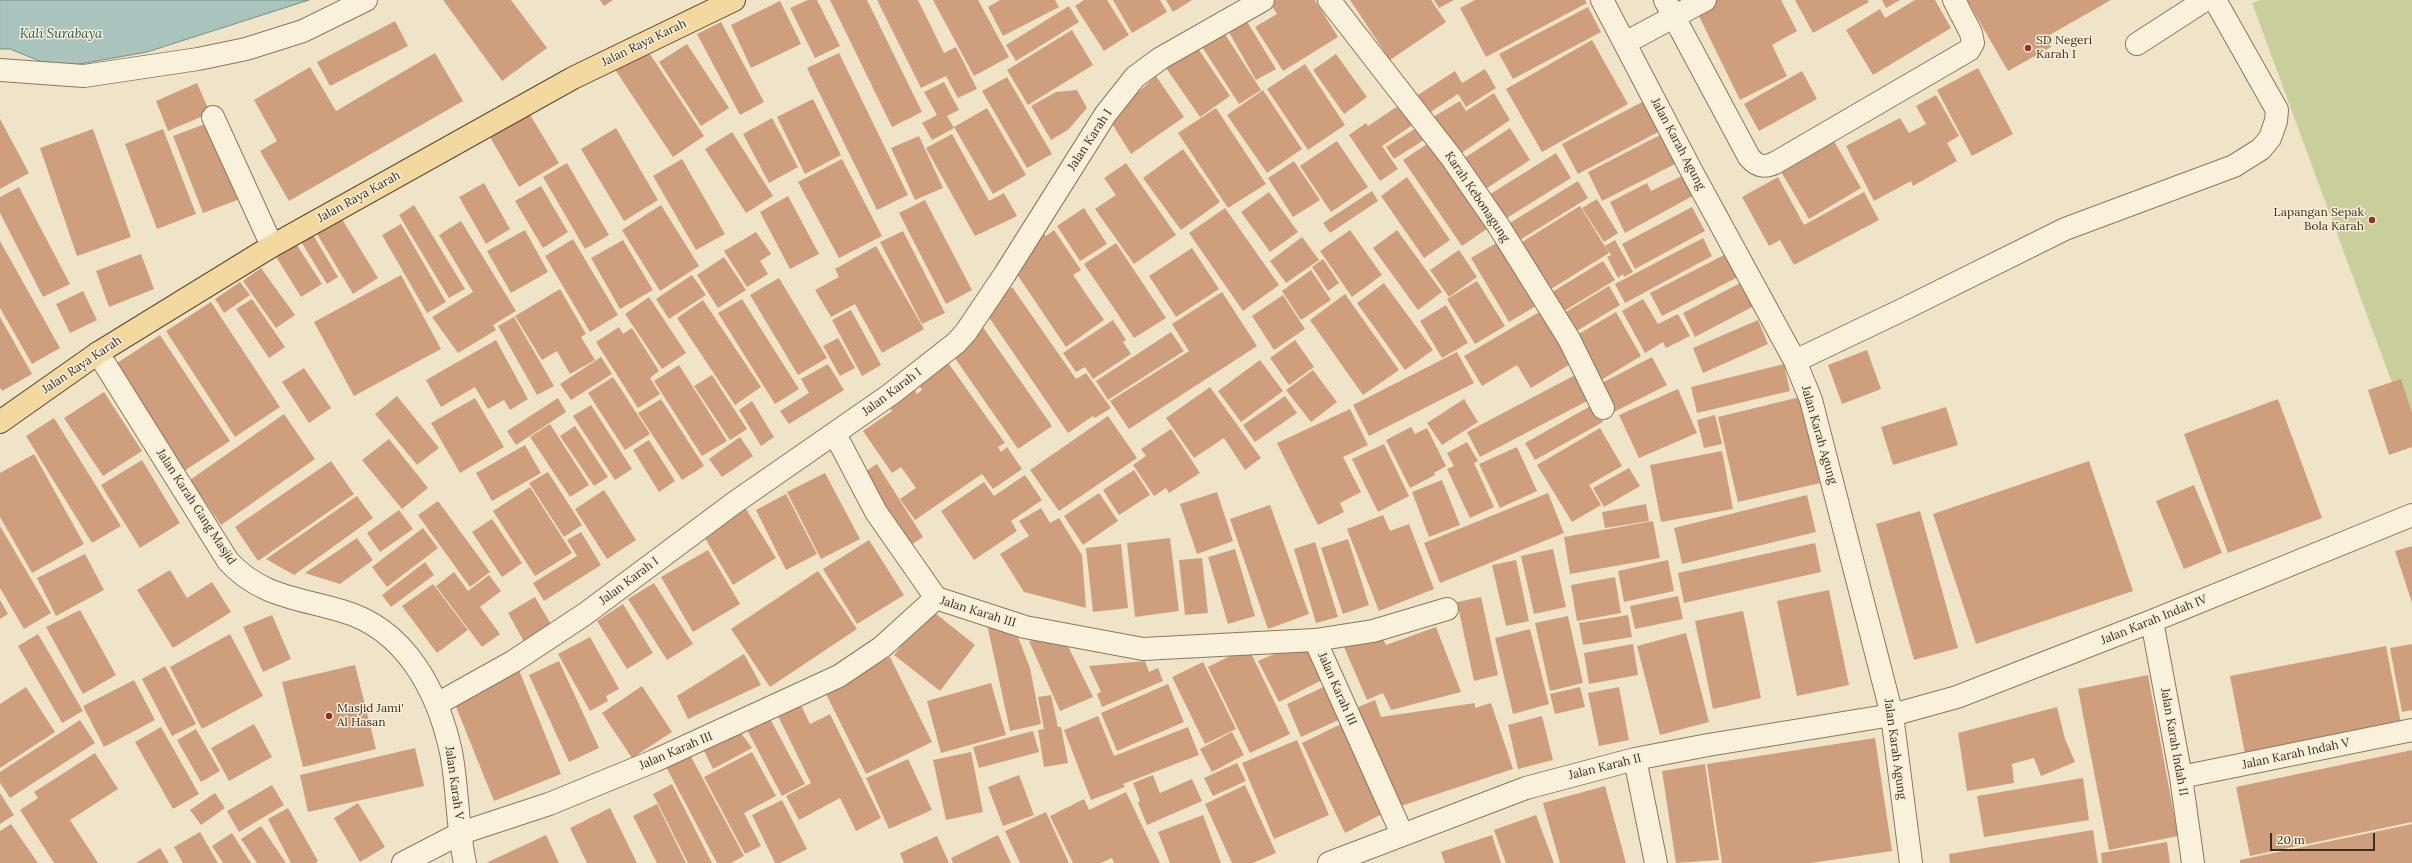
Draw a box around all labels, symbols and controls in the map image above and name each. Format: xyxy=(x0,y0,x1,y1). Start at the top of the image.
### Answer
street label: Jalan Raya Karah xyxy=(599,16,689,70)
water label: Kali Surabaya xyxy=(20,26,102,42)
place label: SD Negeri Karah I xyxy=(2036,34,2092,62)
marker: SD Negeri Karah I xyxy=(2023,43,2033,53)
street label: Jalan Karah Agung xyxy=(1648,96,1708,192)
street label: Jalan Karah I xyxy=(1065,107,1115,173)
street label: Karah Kebonagung xyxy=(1441,149,1513,245)
street label: Jalan Raya Karah xyxy=(315,168,403,226)
place label: Lapangan Sepak Bola Karah xyxy=(2274,206,2364,234)
marker: Lapangan Sepak Bola Karah xyxy=(2367,215,2377,225)
street label: Jalan Raya Karah xyxy=(40,333,124,397)
street label: Jalan Karah I xyxy=(860,365,924,419)
street label: Jalan Karah Agung xyxy=(1798,384,1840,486)
street label: Jalan Karah Gang Masjid xyxy=(153,446,239,568)
street label: Jalan Karah I xyxy=(597,554,661,608)
street label: Jalan Karah Indah IV xyxy=(2099,592,2209,648)
street label: Jalan Karah III xyxy=(938,594,1018,630)
street label: Jalan Karah III xyxy=(1314,650,1360,728)
street label: Jalan Karah Indah II xyxy=(2157,687,2191,797)
street label: Jalan Karah Agung xyxy=(1881,698,1909,800)
place label: Masjid Jami' Al Hasan xyxy=(337,702,404,730)
marker: Masjid Jami' Al Hasan xyxy=(324,711,334,721)
street label: Jalan Karah III xyxy=(637,729,715,773)
street label: Jalan Karah Indah V xyxy=(2241,736,2351,772)
street label: Jalan Karah V xyxy=(442,745,466,821)
street label: Jalan Karah II xyxy=(1567,751,1643,783)
scale bar xyxy=(2272,825,2377,851)
text: 20 m xyxy=(2277,832,2305,847)

